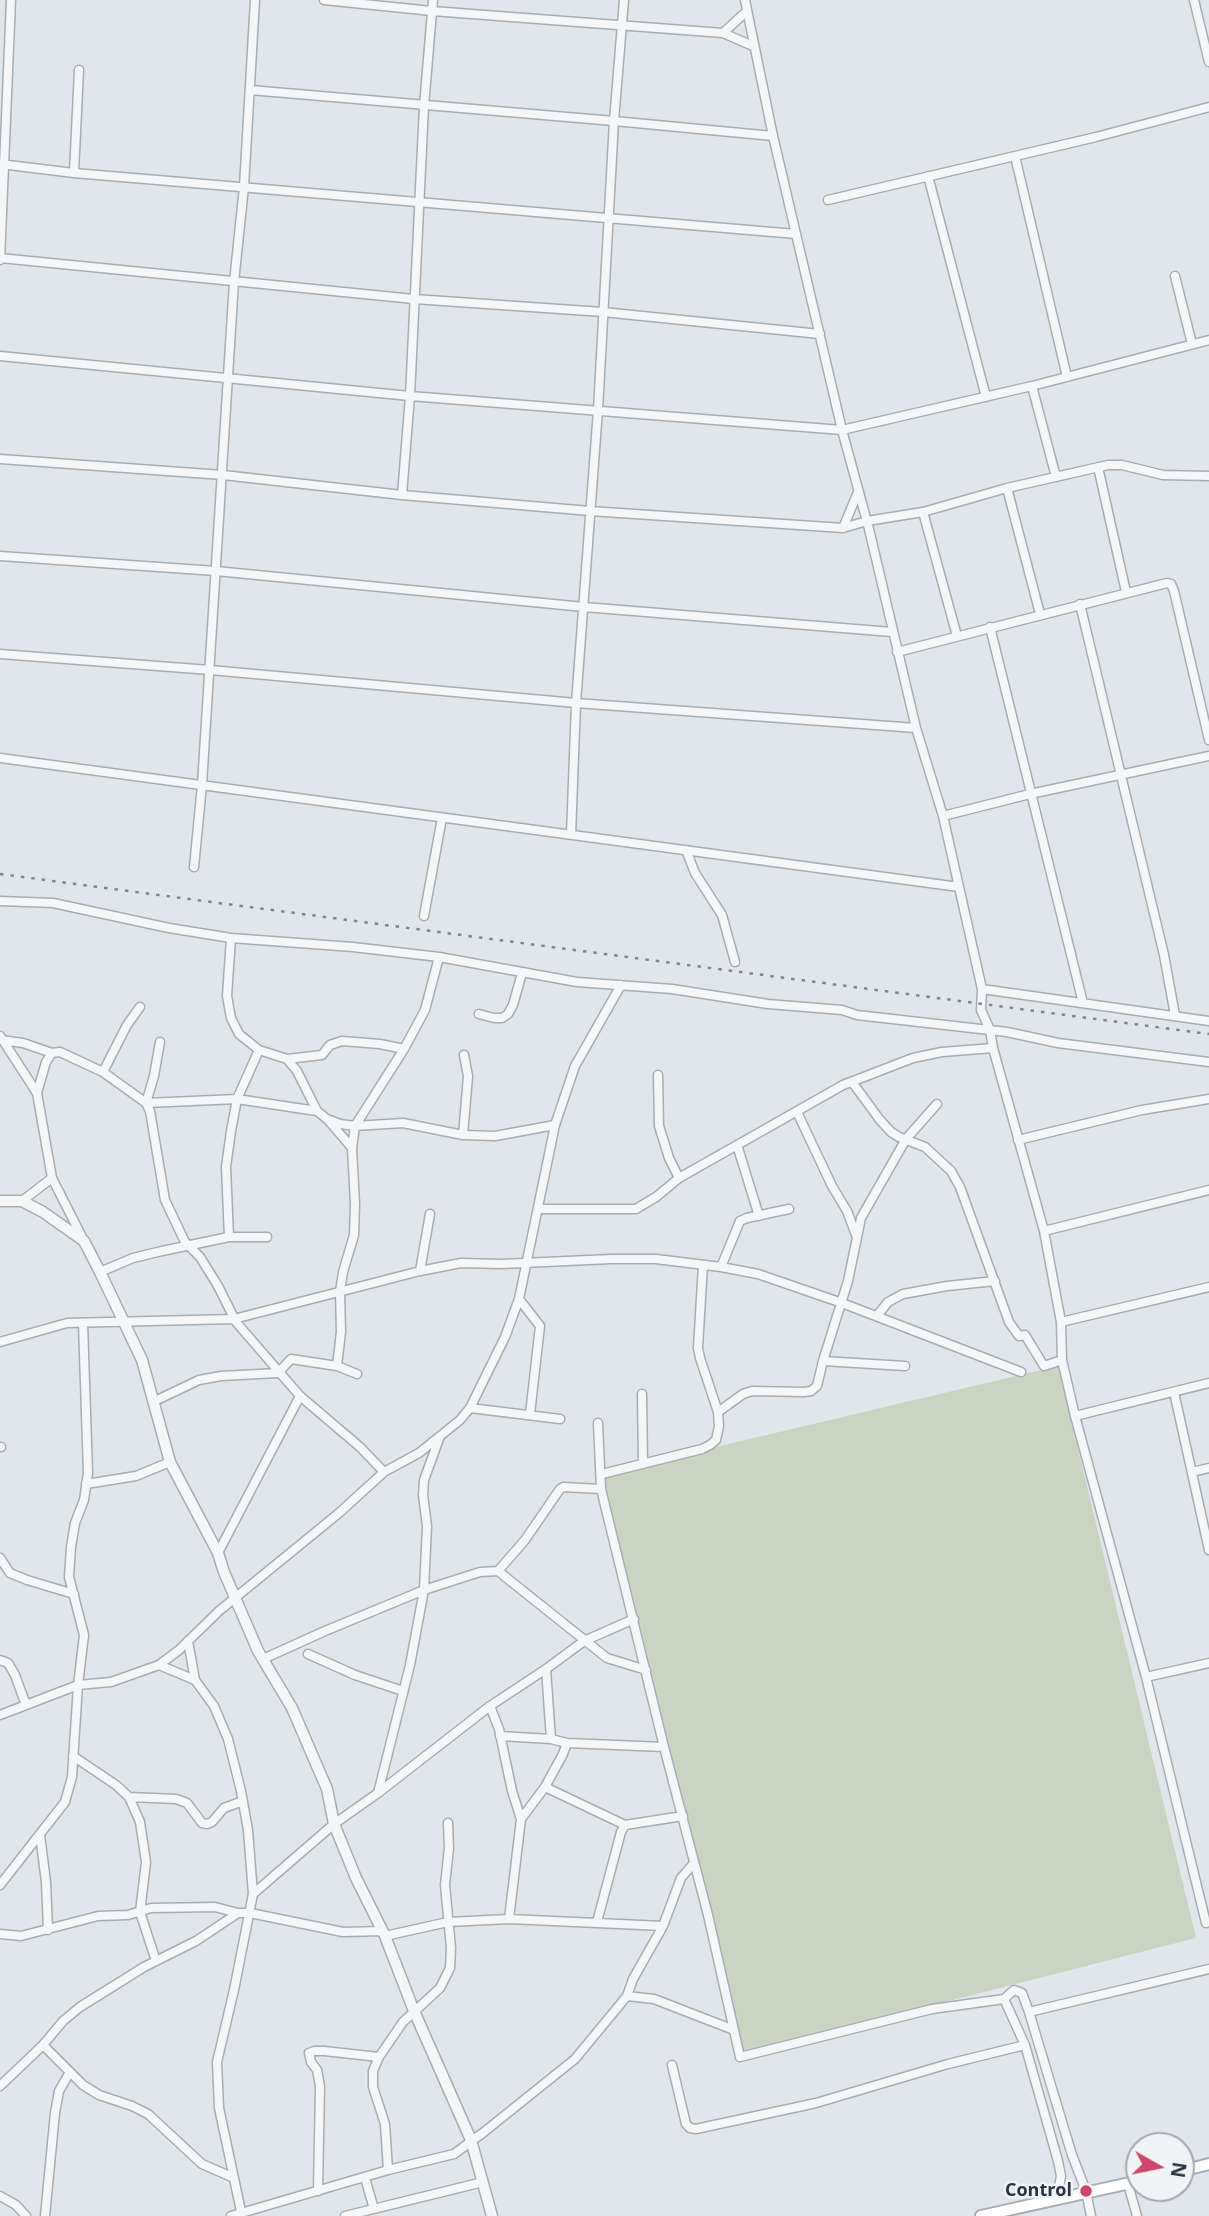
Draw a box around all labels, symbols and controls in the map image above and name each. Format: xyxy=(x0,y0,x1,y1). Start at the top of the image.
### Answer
north arrow xyxy=(1125,2132,1195,2202)
text: N xyxy=(1165,2160,1193,2180)
place label: Control xyxy=(1005,2180,1072,2202)
marker: Control xyxy=(1078,2183,1094,2199)

